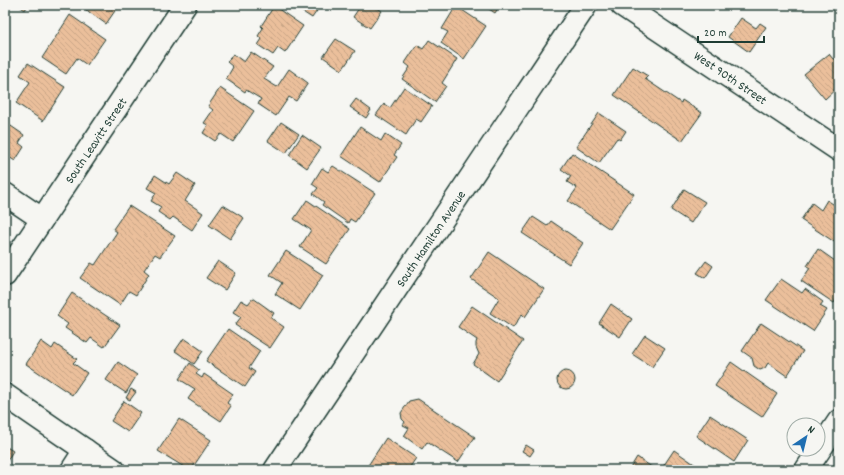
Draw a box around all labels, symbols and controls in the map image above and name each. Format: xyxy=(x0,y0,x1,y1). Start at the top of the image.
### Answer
scale bar xyxy=(698,18,764,44)
text: 20 m xyxy=(704,25,727,42)
street label: West 90th Street xyxy=(689,47,770,111)
street label: South Leavitt Street xyxy=(61,94,133,188)
street label: South Hamilton Avenue xyxy=(393,187,472,292)
north arrow xyxy=(786,417,826,457)
text: N xyxy=(804,422,818,439)

